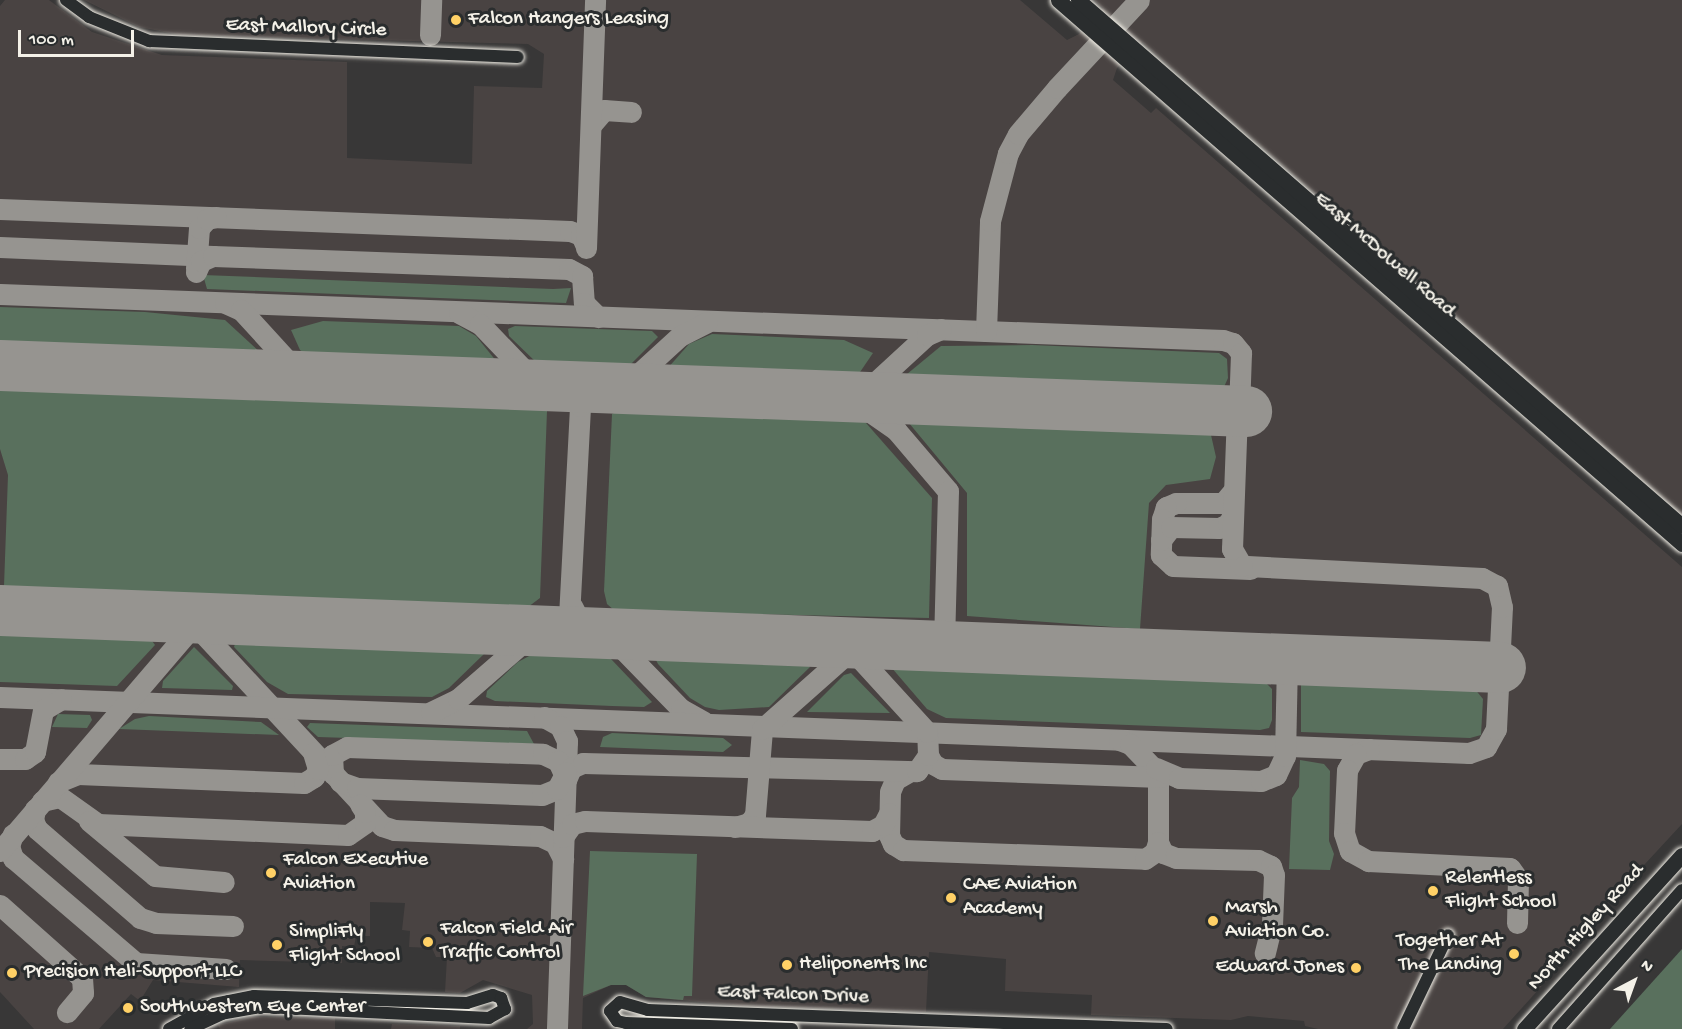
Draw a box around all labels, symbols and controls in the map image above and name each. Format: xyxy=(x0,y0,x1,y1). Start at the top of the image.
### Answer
place label: Falcon Hangers Leasing xyxy=(468,7,669,33)
marker: Falcon Hangers Leasing xyxy=(449,13,463,27)
street label: East Mallory Circle xyxy=(225,14,387,44)
scale bar xyxy=(21,18,136,56)
text: 100 m xyxy=(29,30,74,51)
street label: East McDowell Road xyxy=(1308,188,1460,324)
place label: Falcon Executive Aviation xyxy=(283,848,428,898)
street label: North Higley Road xyxy=(1523,859,1651,997)
marker: Falcon Executive Aviation xyxy=(264,866,278,880)
place label: Relentless Flight School xyxy=(1445,866,1556,916)
place label: CAE Aviation Academy xyxy=(963,873,1077,923)
marker: Relentless Flight School xyxy=(1426,884,1440,898)
marker: CAE Aviation Academy xyxy=(944,891,958,905)
place label: Marsh Aviation Co. xyxy=(1225,896,1331,946)
marker: Marsh Aviation Co. xyxy=(1206,914,1220,928)
place label: Falcon Field Air Traffic Control xyxy=(440,917,572,967)
place label: SimpliFly Flight School xyxy=(289,920,400,970)
place label: Together At The Landing xyxy=(1396,929,1502,979)
marker: Falcon Field Air Traffic Control xyxy=(421,935,435,949)
marker: SimpliFly Flight School xyxy=(270,938,284,952)
marker: Together At The Landing xyxy=(1507,947,1521,961)
north arrow xyxy=(1604,951,1664,1011)
place label: Heliponents Inc xyxy=(799,952,926,978)
place label: Edward Jones xyxy=(1215,955,1344,981)
marker: Heliponents Inc xyxy=(780,958,794,972)
place label: Precision Heli-Support LLC xyxy=(24,960,241,986)
marker: Edward Jones xyxy=(1349,961,1363,975)
marker: Precision Heli-Support LLC xyxy=(5,966,19,980)
street label: East Falcon Drive xyxy=(717,981,869,1011)
place label: Southwestern Eye Center xyxy=(140,995,365,1021)
marker: Southwestern Eye Center xyxy=(121,1001,135,1015)

